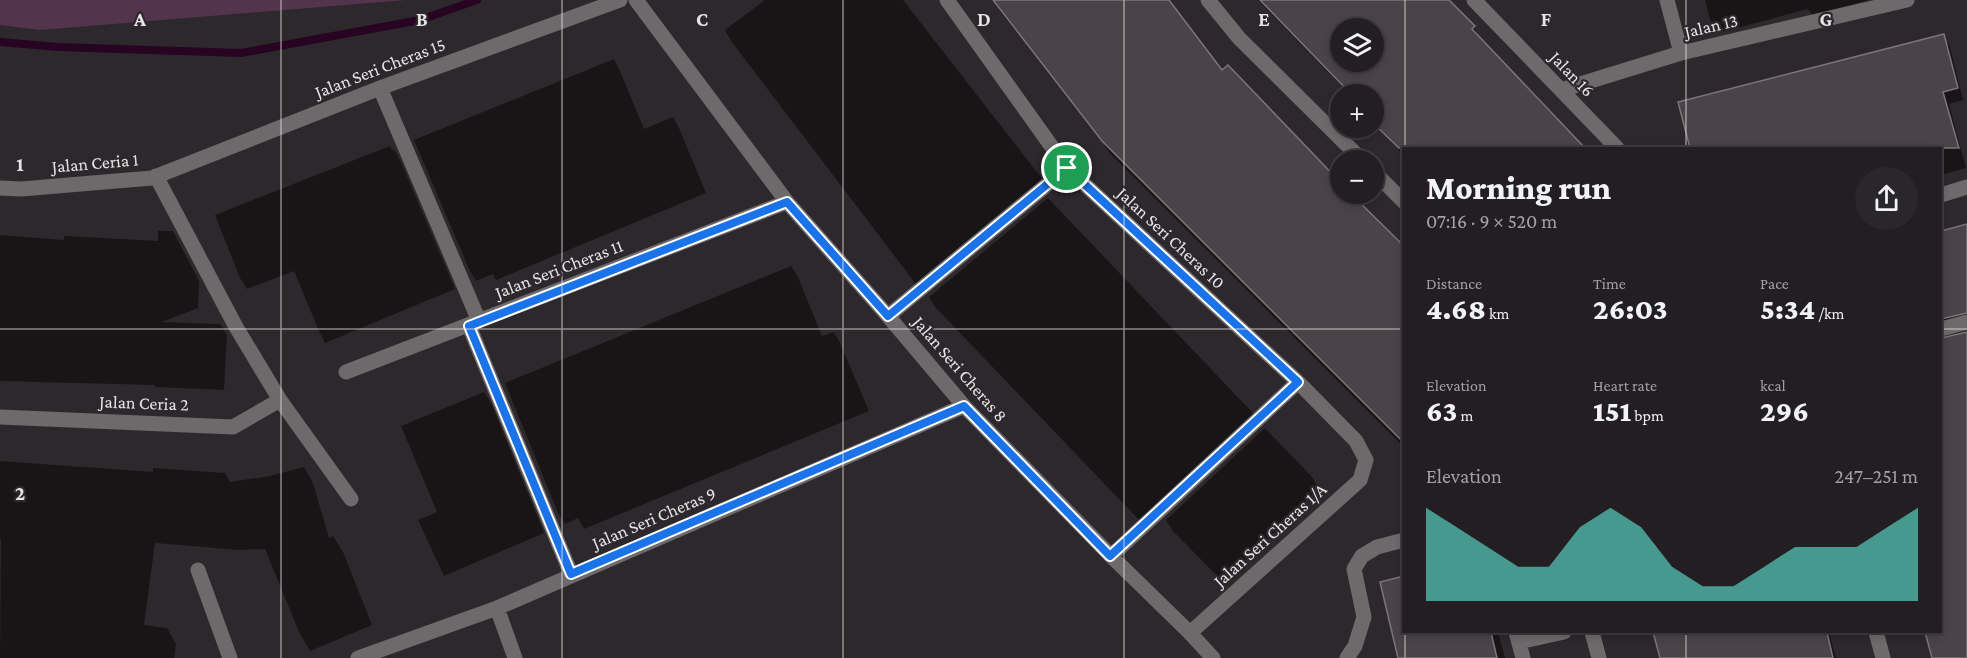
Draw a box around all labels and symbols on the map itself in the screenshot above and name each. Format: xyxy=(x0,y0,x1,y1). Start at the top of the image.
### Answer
text: A xyxy=(133,8,147,30)
text: B xyxy=(416,8,428,30)
text: C xyxy=(696,8,708,30)
text: D xyxy=(977,8,991,30)
text: E xyxy=(1258,8,1270,30)
text: F xyxy=(1541,8,1552,30)
text: G xyxy=(1820,8,1833,30)
street label: Jalan 13 xyxy=(1680,10,1740,42)
street label: Jalan Seri Cheras 15 xyxy=(310,34,448,103)
street label: Jalan 16 xyxy=(1544,46,1598,101)
pin xyxy=(1041,142,1092,193)
street label: Jalan Ceria 1 xyxy=(49,149,139,177)
text: 1 xyxy=(16,153,24,175)
street label: Jalan Seri Cheras 10 xyxy=(1112,182,1229,293)
street label: Jalan Seri Cheras 11 xyxy=(490,235,626,303)
street label: Jalan Seri Cheras 8 xyxy=(907,311,1011,426)
street label: Jalan Ceria 2 xyxy=(97,391,189,415)
street label: Jalan Seri Cheras 1/A xyxy=(1208,479,1331,592)
text: 2 xyxy=(15,482,25,504)
street label: Jalan Seri Cheras 9 xyxy=(587,483,719,554)

